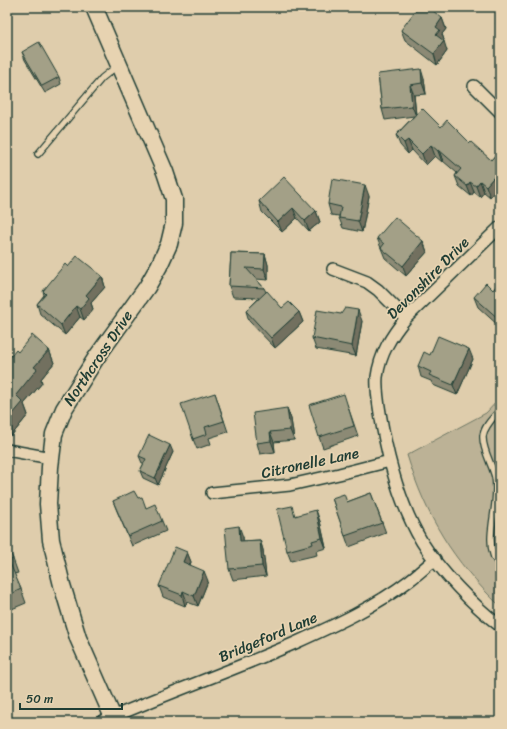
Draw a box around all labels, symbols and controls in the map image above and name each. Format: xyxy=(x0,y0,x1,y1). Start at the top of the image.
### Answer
street label: Devonshire Drive xyxy=(380,230,476,326)
street label: Northcross Drive xyxy=(56,305,140,411)
street label: Citronelle Lane xyxy=(259,440,361,486)
street label: Bridgeford Lane xyxy=(214,604,322,670)
scale bar xyxy=(20,685,122,711)
text: 50 m xyxy=(26,688,53,710)

